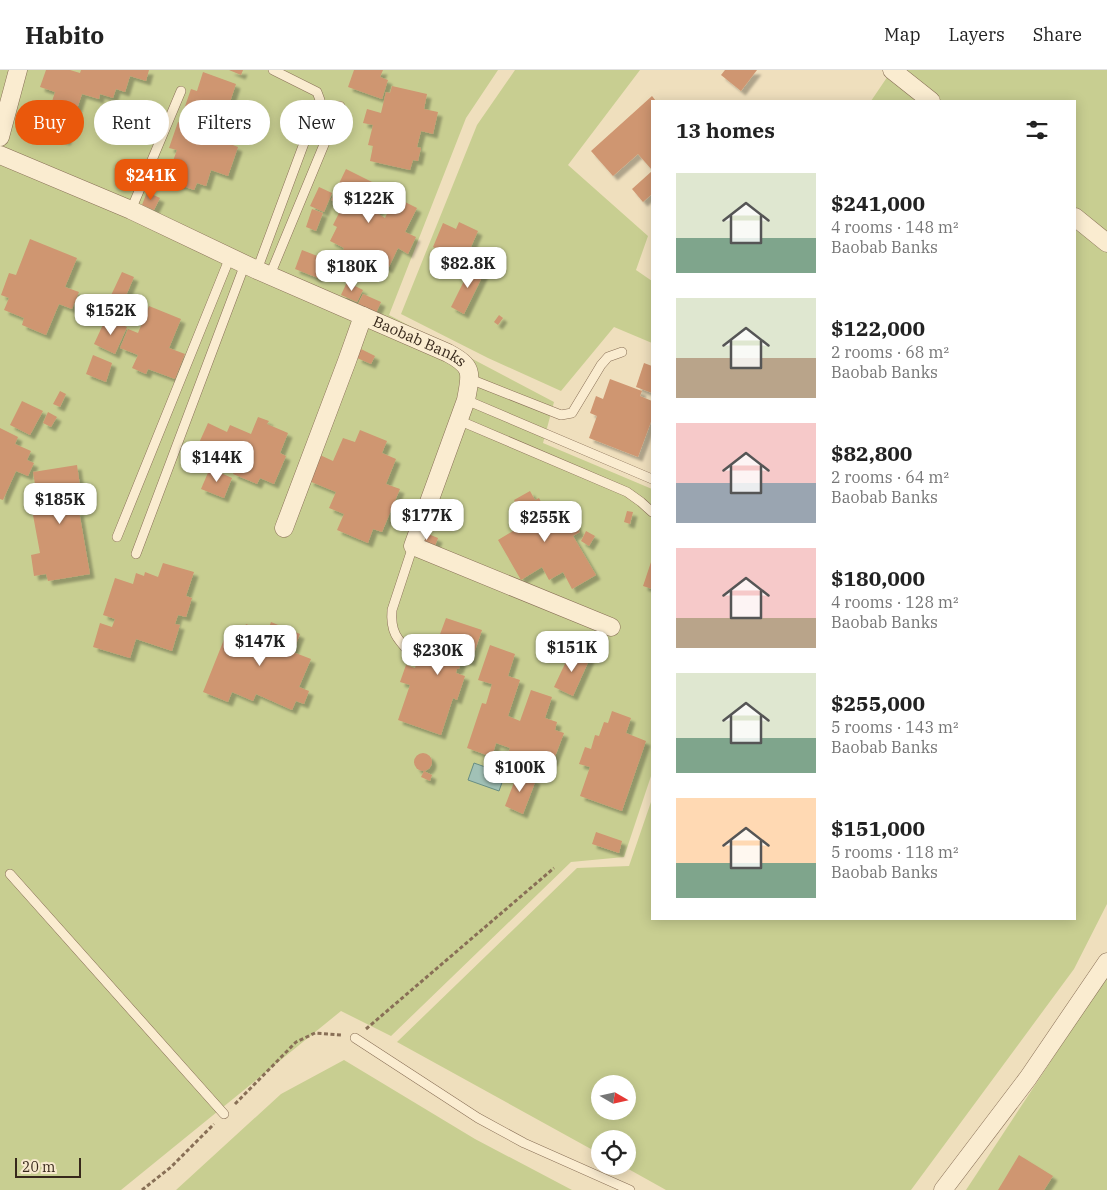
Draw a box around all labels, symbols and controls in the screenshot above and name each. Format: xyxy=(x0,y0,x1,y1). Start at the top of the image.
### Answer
text: Habito xyxy=(25,19,104,51)
text: Map xyxy=(884,23,921,46)
text: Layers xyxy=(949,23,1005,46)
text: Share xyxy=(1033,23,1082,46)
chip: Buy xyxy=(15,100,84,145)
chip: Rent xyxy=(94,100,169,145)
chip: Filters xyxy=(179,100,270,145)
chip: New xyxy=(280,100,353,145)
text: 13 homes xyxy=(676,116,775,144)
icon: filters xyxy=(1023,116,1051,144)
pin: $241K xyxy=(116,158,186,201)
text: $241K xyxy=(126,165,176,185)
pin: $122K xyxy=(334,182,404,224)
text: $122K xyxy=(344,188,394,208)
text: $241,000 xyxy=(831,189,925,217)
icon: home xyxy=(716,193,776,253)
text: 4 rooms · 148 m² xyxy=(831,217,959,237)
text: Baobab Banks xyxy=(831,237,938,257)
pin: $82.8K xyxy=(427,246,509,289)
pin: $180K xyxy=(317,250,387,292)
text: $82.8K xyxy=(440,253,496,273)
text: $180K xyxy=(327,256,377,276)
pin: $152K xyxy=(76,294,146,336)
text: $152K xyxy=(86,300,136,320)
street label: Baobab Banks xyxy=(370,312,470,371)
text: $122,000 xyxy=(831,314,925,342)
icon: home xyxy=(716,318,776,378)
text: 2 rooms · 68 m² xyxy=(831,342,949,362)
text: Baobab Banks xyxy=(831,362,938,382)
text: $82,800 xyxy=(831,439,912,467)
pin: $144K xyxy=(182,440,252,483)
icon: home xyxy=(716,443,776,503)
text: $144K xyxy=(192,447,242,467)
text: 2 rooms · 64 m² xyxy=(831,467,949,487)
pin: $185K xyxy=(25,482,95,525)
text: Baobab Banks xyxy=(831,487,938,507)
text: $185K xyxy=(35,489,85,509)
pin: $177K xyxy=(392,498,462,541)
pin: $255K xyxy=(510,500,580,543)
text: $177K xyxy=(402,505,452,525)
text: $255K xyxy=(520,507,570,527)
text: $180,000 xyxy=(831,564,925,592)
icon: home xyxy=(716,568,776,628)
text: 4 rooms · 128 m² xyxy=(831,592,959,612)
text: Baobab Banks xyxy=(831,612,938,632)
pin: $147K xyxy=(225,624,295,667)
pin: $151K xyxy=(537,630,607,673)
text: $147K xyxy=(235,631,285,651)
pin: $230K xyxy=(403,634,473,676)
text: $151K xyxy=(547,637,597,657)
text: $230K xyxy=(413,640,463,660)
text: $255,000 xyxy=(831,689,925,717)
icon: home xyxy=(716,693,776,753)
text: 5 rooms · 143 m² xyxy=(831,717,959,737)
text: Baobab Banks xyxy=(831,737,938,757)
pin: $100K xyxy=(485,750,555,793)
text: $100K xyxy=(495,757,545,777)
text: $151,000 xyxy=(831,814,925,842)
icon: home xyxy=(716,818,776,878)
text: 5 rooms · 118 m² xyxy=(831,842,959,862)
text: Baobab Banks xyxy=(831,862,938,882)
north arrow xyxy=(591,1075,636,1120)
map controls xyxy=(591,1075,636,1175)
button: locate xyxy=(591,1130,636,1175)
scale bar xyxy=(15,1155,81,1178)
text: 20 m xyxy=(22,1158,55,1176)

